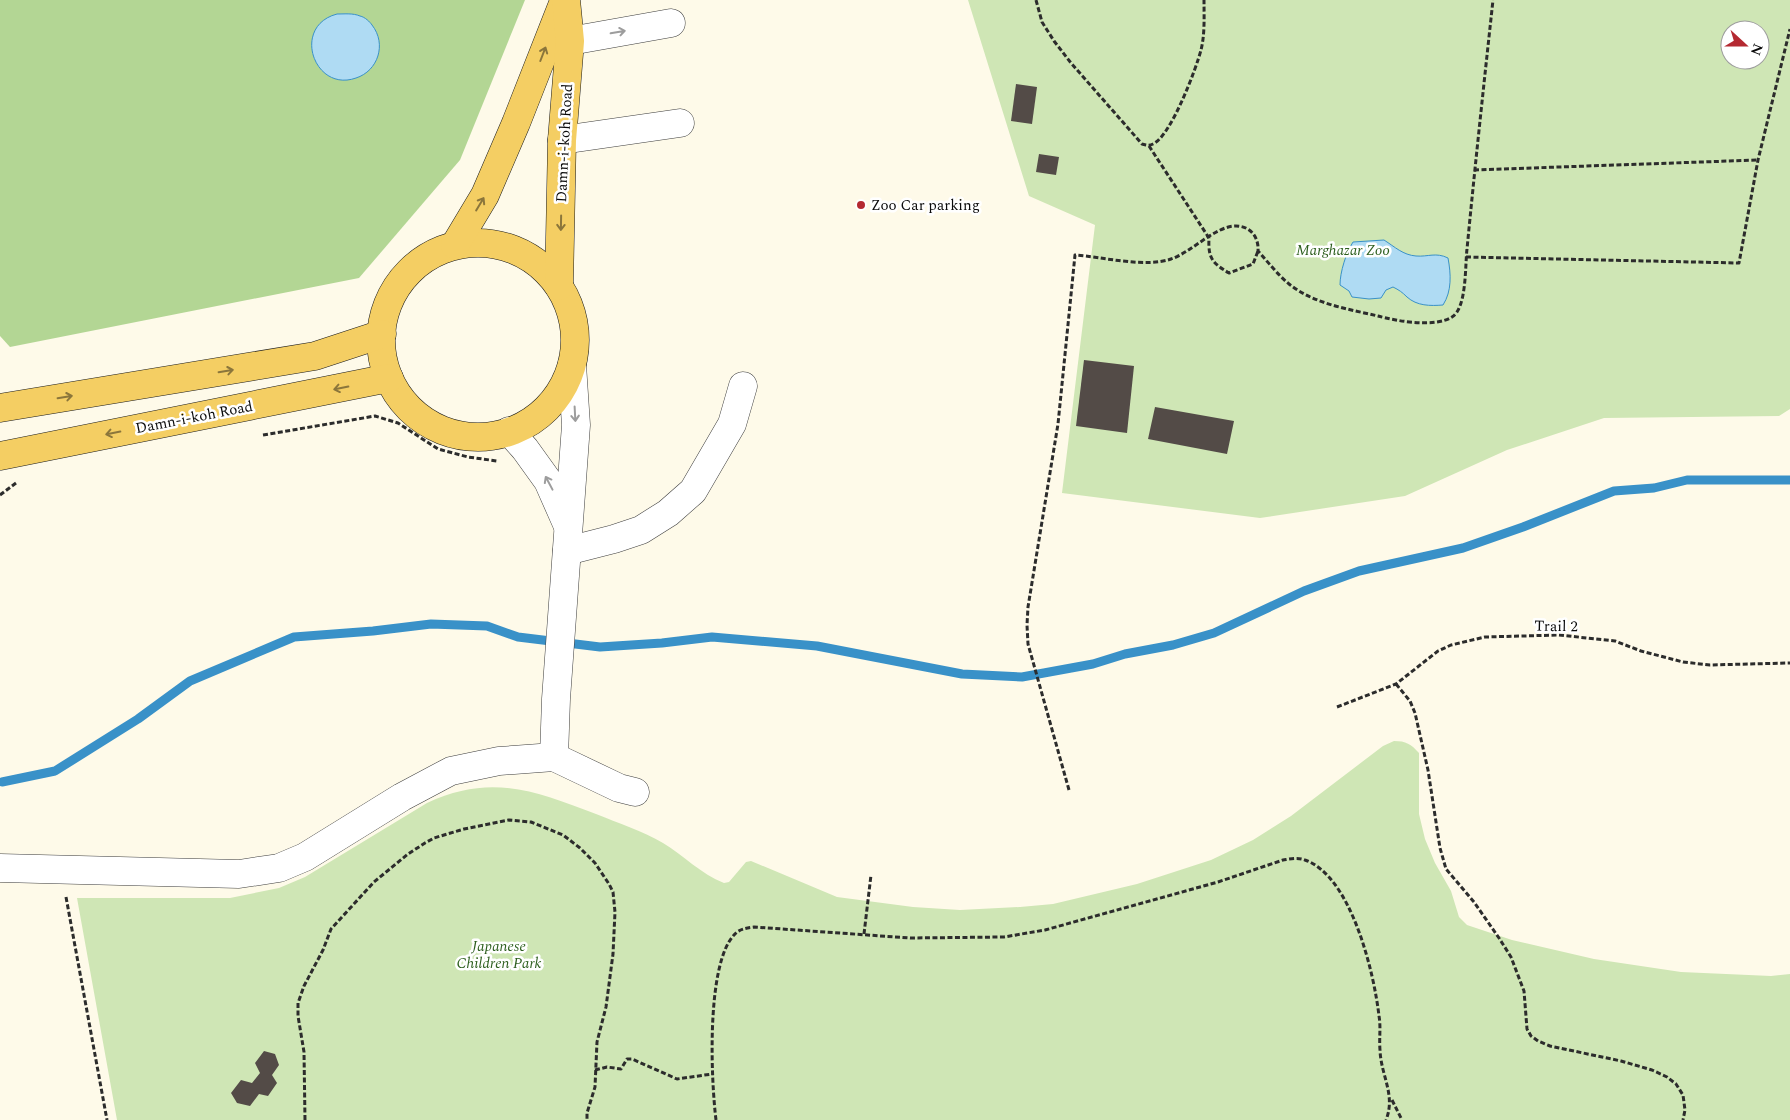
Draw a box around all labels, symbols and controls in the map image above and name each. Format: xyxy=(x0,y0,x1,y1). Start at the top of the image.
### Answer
north arrow xyxy=(1720,20,1770,70)
one-way arrow xyxy=(609,27,625,37)
text: N xyxy=(1745,40,1769,59)
one-way arrow xyxy=(539,47,548,62)
street label: Damn-i-koh Road xyxy=(550,83,579,203)
place label: Zoo Car parking xyxy=(871,194,980,217)
one-way arrow xyxy=(475,197,485,211)
marker: Zoo Car parking xyxy=(855,199,867,211)
one-way arrow xyxy=(556,215,565,231)
park label: Marghazar Zoo xyxy=(1296,239,1390,262)
one-way arrow xyxy=(217,365,233,375)
one-way arrow xyxy=(334,384,350,393)
one-way arrow xyxy=(57,392,73,402)
street label: Damn-i-koh Road xyxy=(133,395,255,440)
one-way arrow xyxy=(571,405,580,421)
one-way arrow xyxy=(106,429,122,438)
one-way arrow xyxy=(544,476,553,491)
street label: Trail 2 xyxy=(1534,615,1578,638)
park label: Japanese Children Park xyxy=(456,935,542,975)

